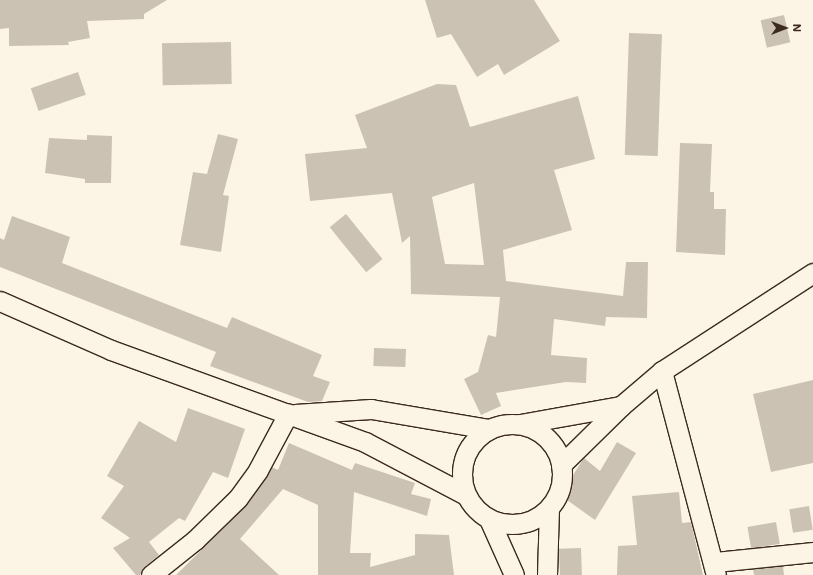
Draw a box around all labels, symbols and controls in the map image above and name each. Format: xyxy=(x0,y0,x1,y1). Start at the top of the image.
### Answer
north arrow xyxy=(765,8,805,48)
text: N xyxy=(790,24,805,32)

